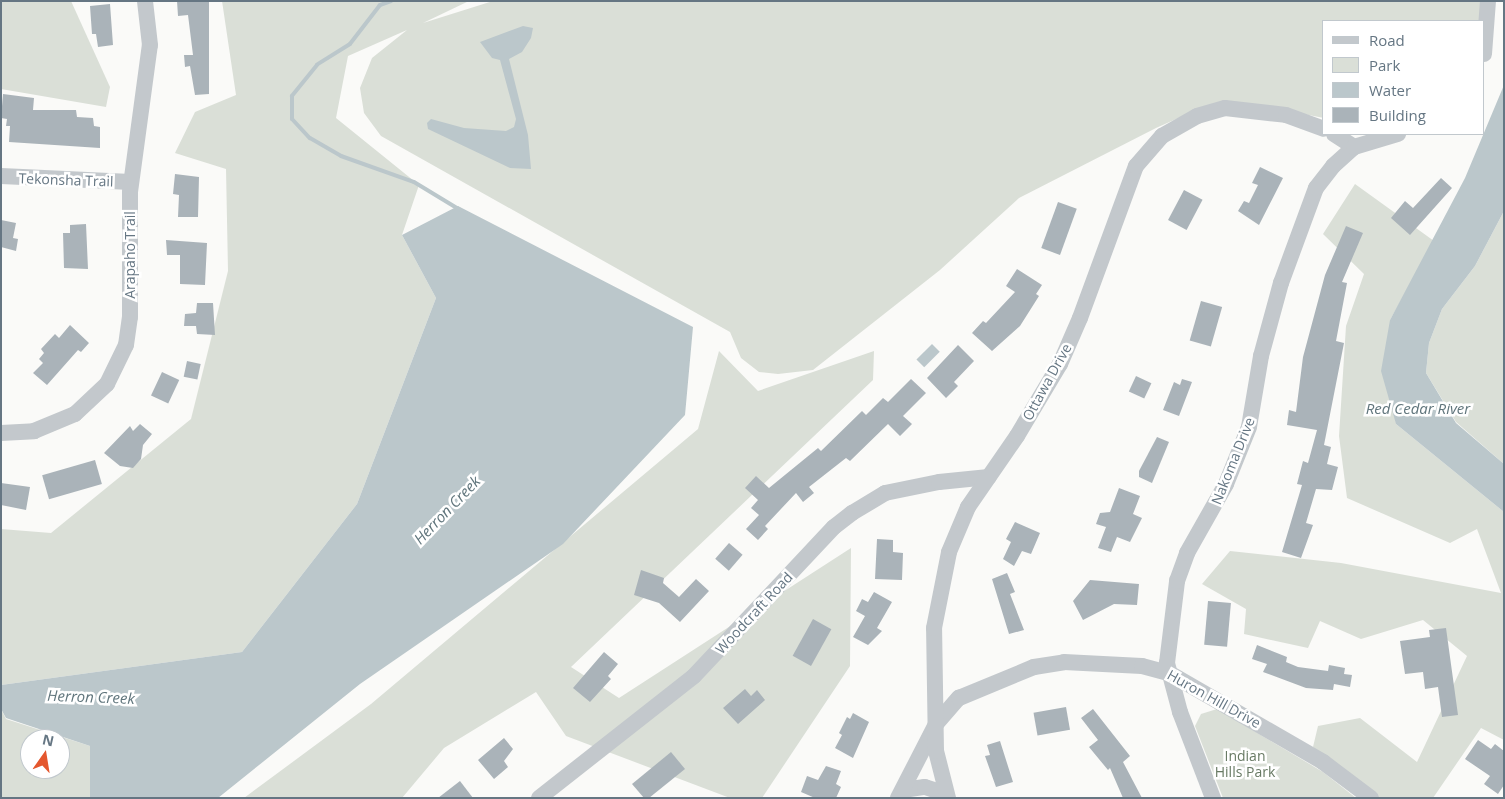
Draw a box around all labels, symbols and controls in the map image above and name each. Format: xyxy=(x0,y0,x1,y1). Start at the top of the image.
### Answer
legend xyxy=(1322,20,1485,135)
text: Road xyxy=(1369,30,1405,50)
text: Park xyxy=(1369,55,1400,75)
text: Water xyxy=(1369,80,1411,100)
text: Building xyxy=(1369,105,1426,125)
street label: Tekonsha Trail xyxy=(18,170,114,190)
street label: Arapaho Trail xyxy=(122,211,138,299)
street label: Ottawa Drive xyxy=(1019,341,1075,423)
water label: Red Cedar River xyxy=(1366,400,1470,418)
street label: Nakoma Drive xyxy=(1208,415,1258,507)
water label: Herron Creek xyxy=(410,472,484,548)
street label: Woodcraft Road xyxy=(712,569,796,657)
street label: Huron Hill Drive xyxy=(1164,666,1264,732)
water label: Herron Creek xyxy=(47,686,135,708)
north arrow xyxy=(20,729,70,779)
text: N xyxy=(41,729,56,750)
park label: Indian Hills Park xyxy=(1215,748,1275,780)

